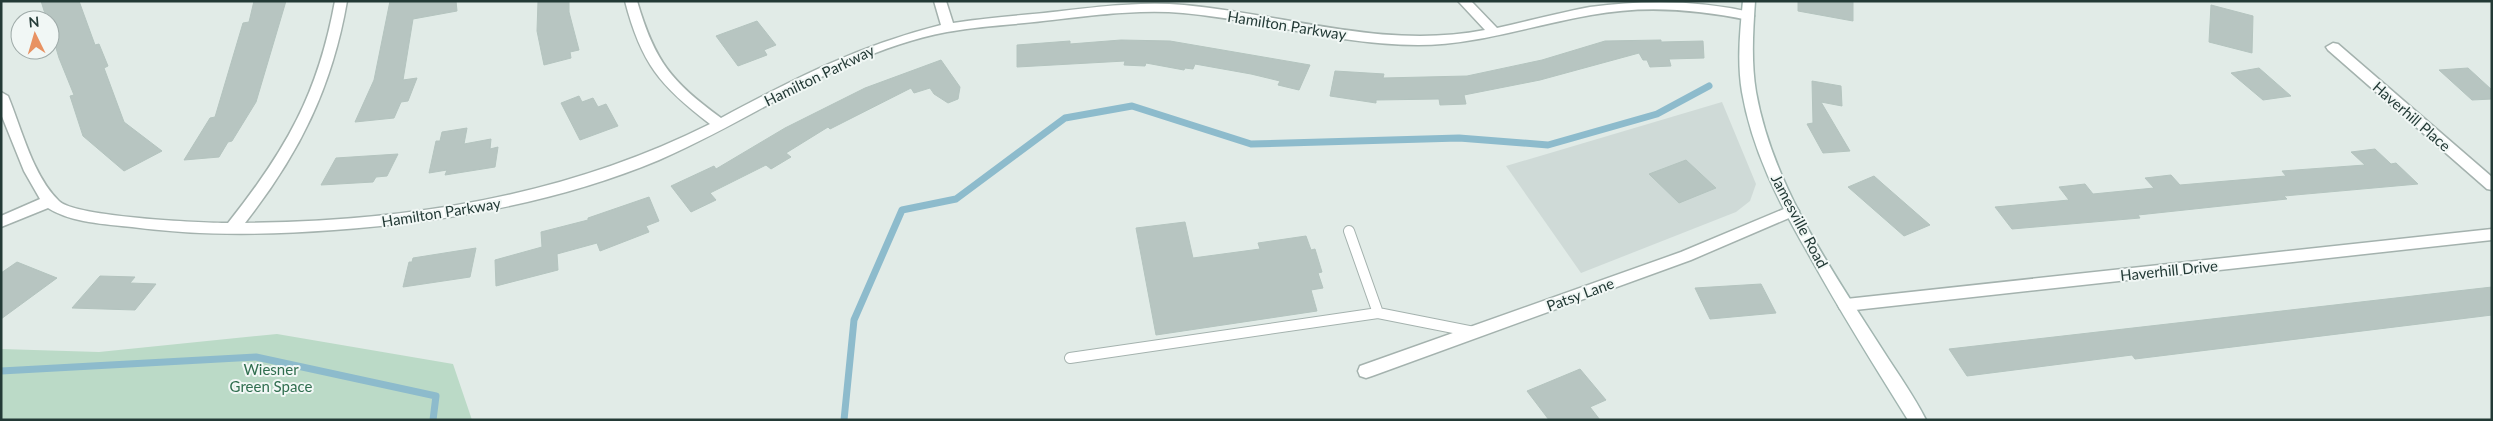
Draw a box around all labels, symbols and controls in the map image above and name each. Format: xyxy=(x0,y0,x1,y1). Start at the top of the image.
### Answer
street label: Hamilton Parkway xyxy=(1226,7,1348,43)
north arrow xyxy=(10,10,60,60)
text: N xyxy=(28,13,40,30)
street label: Hamilton Parkway xyxy=(761,40,877,109)
street label: Haverhill Place xyxy=(2369,77,2455,155)
street label: Jamesville Road xyxy=(1768,171,1832,271)
street label: Hamilton Parkway xyxy=(380,194,502,230)
street label: Haverhill Drive xyxy=(2119,256,2219,284)
street label: Patsy Lane xyxy=(1544,273,1616,315)
park label: Wiesner Green Space xyxy=(230,360,312,395)

